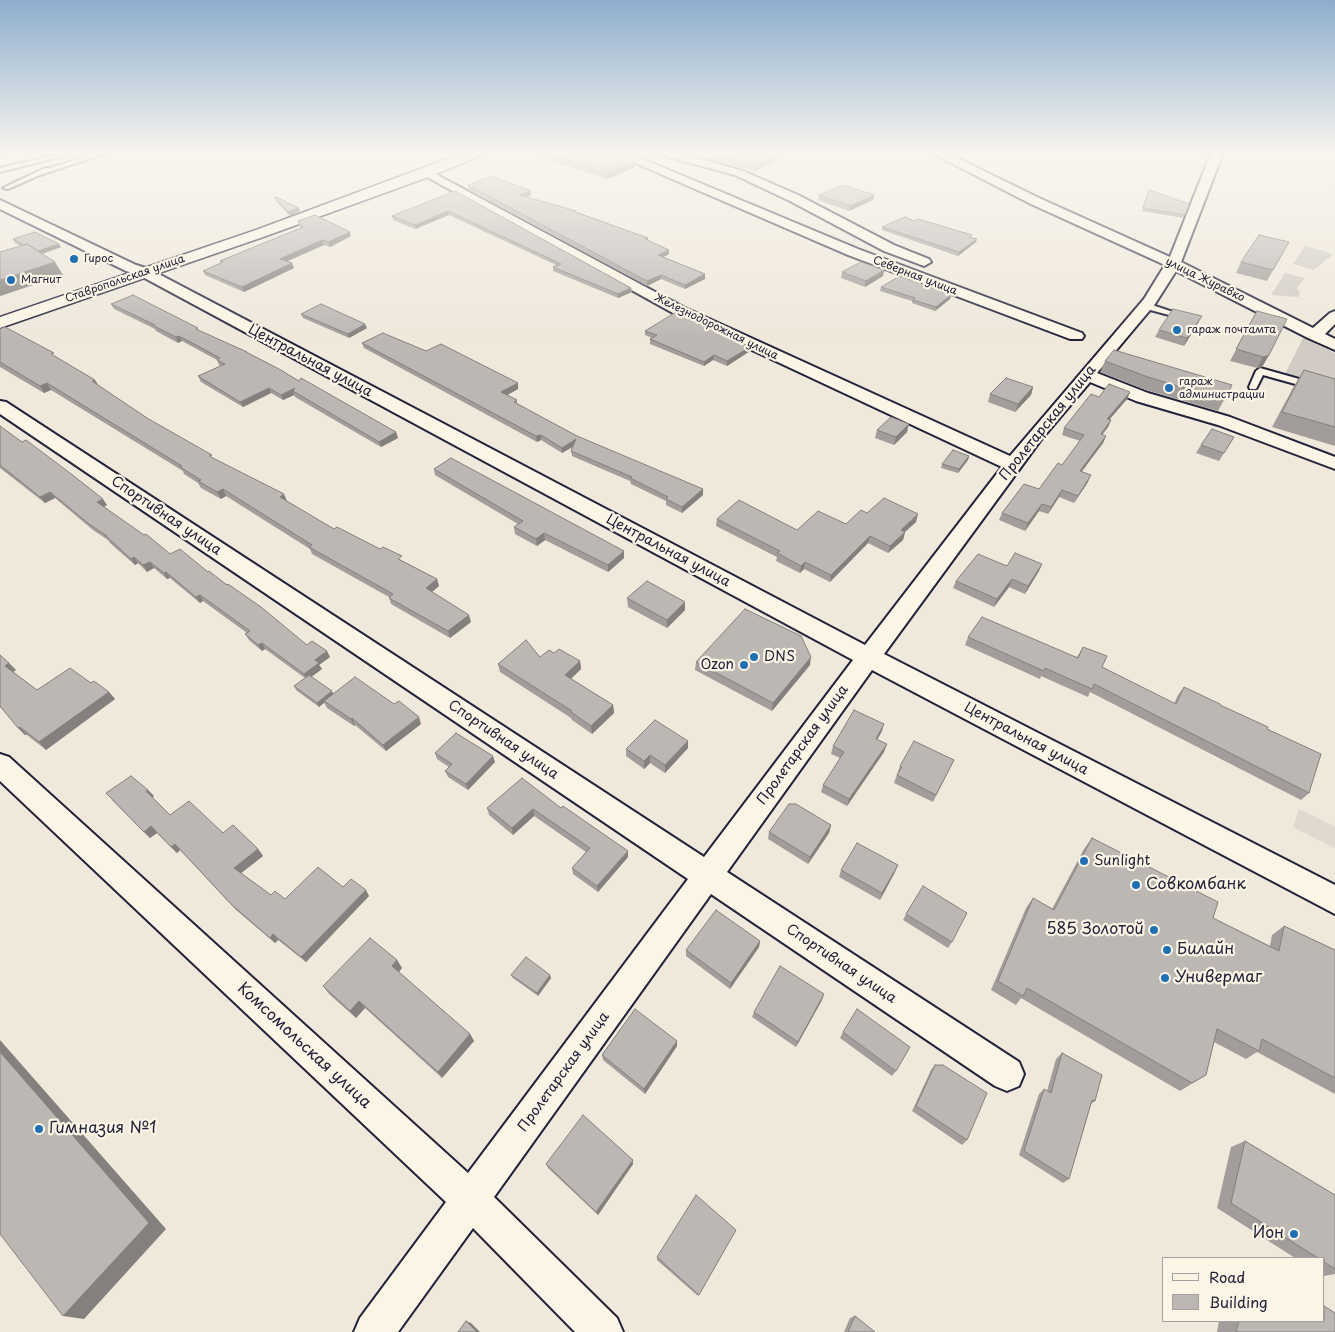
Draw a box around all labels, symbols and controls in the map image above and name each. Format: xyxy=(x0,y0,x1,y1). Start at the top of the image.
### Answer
street label: Ставропольская улица xyxy=(64,252,186,306)
place label: Гирос xyxy=(84,252,113,266)
marker: Гирос xyxy=(68,253,80,265)
street label: Северная улица xyxy=(871,254,959,298)
street label: улица Журавко xyxy=(1163,255,1247,305)
place label: Магнит xyxy=(21,273,61,287)
marker: Магнит xyxy=(5,274,17,286)
street label: Железнодорожная улица xyxy=(652,291,780,363)
street label: Центральная улица xyxy=(245,321,375,401)
place label: гараж почтамта xyxy=(1187,323,1276,337)
marker: гараж почтамта xyxy=(1171,324,1183,336)
street label: Пролетарская улица xyxy=(996,362,1100,484)
place label: гараж администрации xyxy=(1179,375,1265,401)
marker: гараж администрации xyxy=(1163,382,1175,394)
street label: Спортивная улица xyxy=(108,473,224,559)
street label: Центральная улица xyxy=(603,511,733,591)
place label: DNS xyxy=(764,649,795,665)
marker: DNS xyxy=(748,651,760,663)
place label: Ozon xyxy=(701,657,734,673)
marker: Ozon xyxy=(738,659,750,671)
street label: Пролетарская улица xyxy=(754,682,852,808)
street label: Спортивная улица xyxy=(445,697,561,783)
street label: Центральная улица xyxy=(961,699,1091,779)
place label: Sunlight xyxy=(1094,853,1150,869)
marker: Sunlight xyxy=(1078,855,1090,867)
place label: Совкомбанк xyxy=(1146,875,1246,895)
marker: Совкомбанк xyxy=(1130,879,1142,891)
place label: 585 Золотой xyxy=(1046,920,1144,940)
street label: Спортивная улица xyxy=(783,921,899,1007)
marker: 585 Золотой xyxy=(1148,924,1160,936)
place label: Билайн xyxy=(1177,940,1234,960)
marker: Билайн xyxy=(1161,944,1173,956)
place label: Универмаг xyxy=(1175,968,1262,988)
marker: Универмаг xyxy=(1159,972,1171,984)
street label: Комсомольская улица xyxy=(233,979,375,1113)
street label: Пролетарская улица xyxy=(515,1009,613,1135)
place label: Гимназия №1 xyxy=(49,1119,156,1139)
marker: Гимназия №1 xyxy=(33,1123,45,1135)
place label: Ион xyxy=(1253,1224,1284,1244)
marker: Ион xyxy=(1288,1228,1300,1240)
legend xyxy=(1162,1257,1325,1322)
text: Road xyxy=(1209,1265,1245,1288)
text: Building xyxy=(1209,1290,1268,1313)

